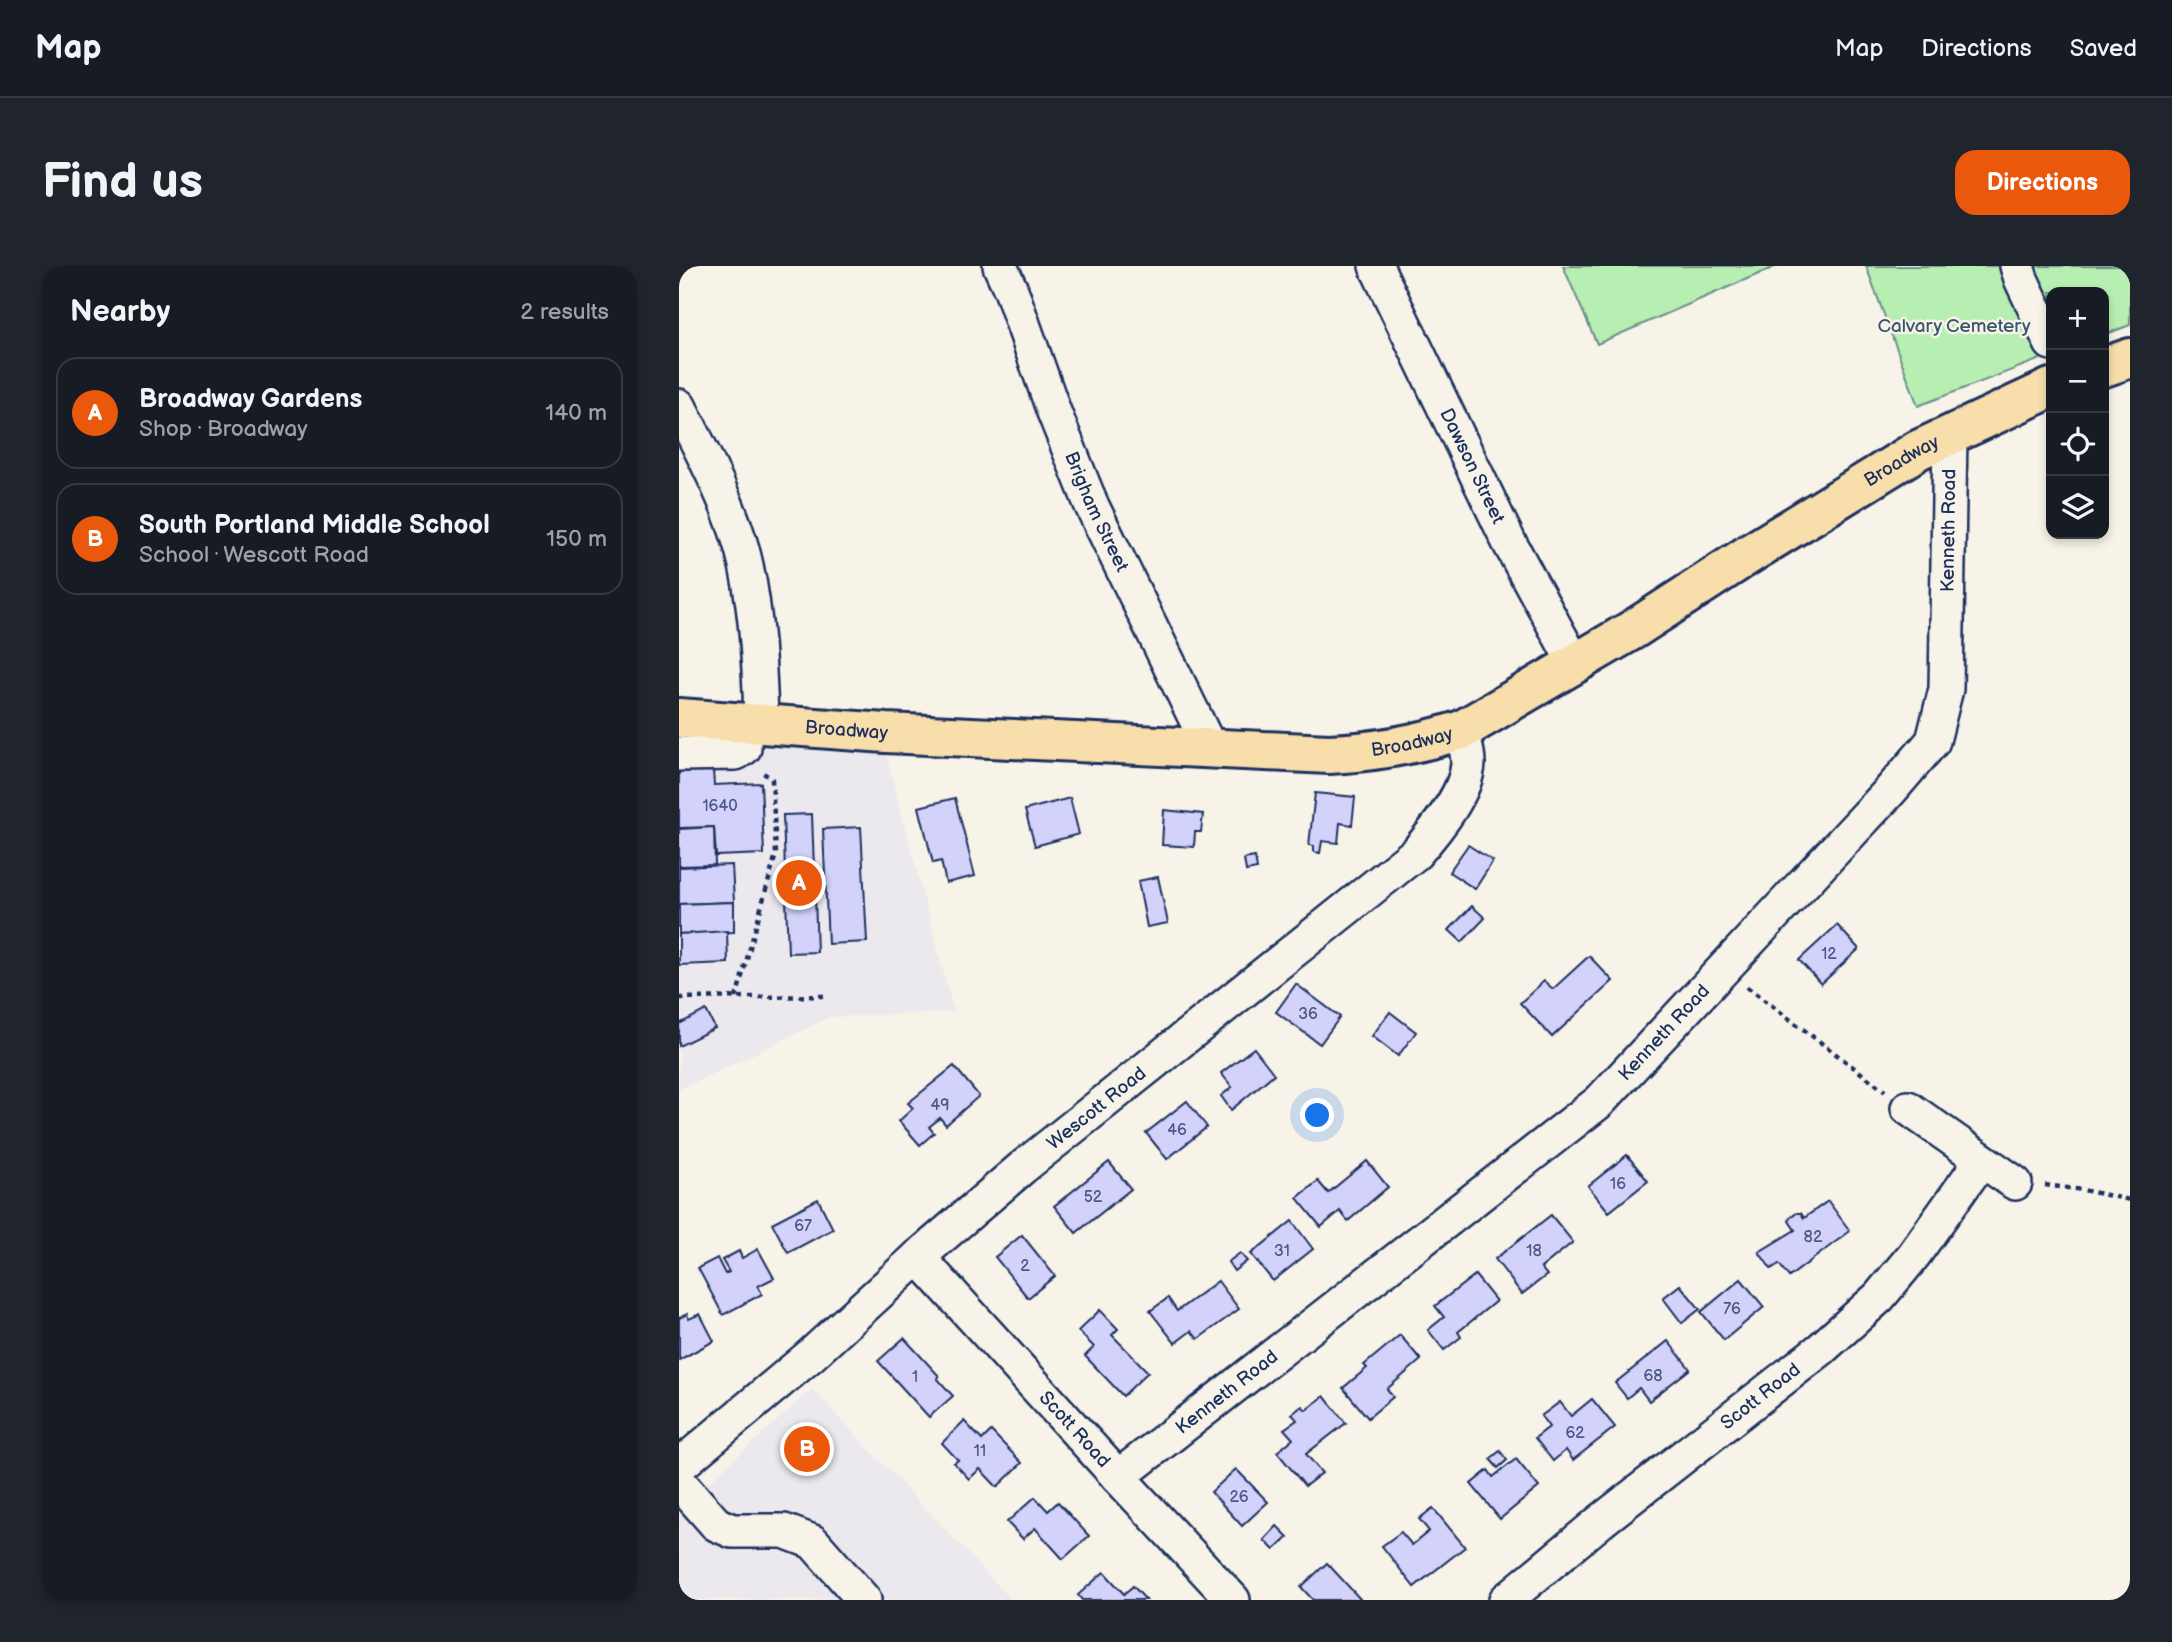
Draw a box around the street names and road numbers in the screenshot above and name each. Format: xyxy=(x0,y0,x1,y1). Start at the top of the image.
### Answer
street label: Dawson Street xyxy=(1435,405,1510,527)
street label: Broadway xyxy=(1860,430,1943,492)
street label: Brigham Street xyxy=(1060,448,1134,575)
street label: Kenneth Road xyxy=(1936,468,1961,592)
street label: Broadway xyxy=(804,716,889,745)
street label: Broadway xyxy=(1370,722,1456,762)
street label: Kenneth Road xyxy=(1613,980,1715,1086)
street label: Wescott Road xyxy=(1042,1062,1151,1155)
street label: Kenneth Road xyxy=(1171,1345,1283,1439)
street label: Scott Road xyxy=(1716,1358,1805,1435)
street label: Scott Road xyxy=(1034,1387,1115,1472)

